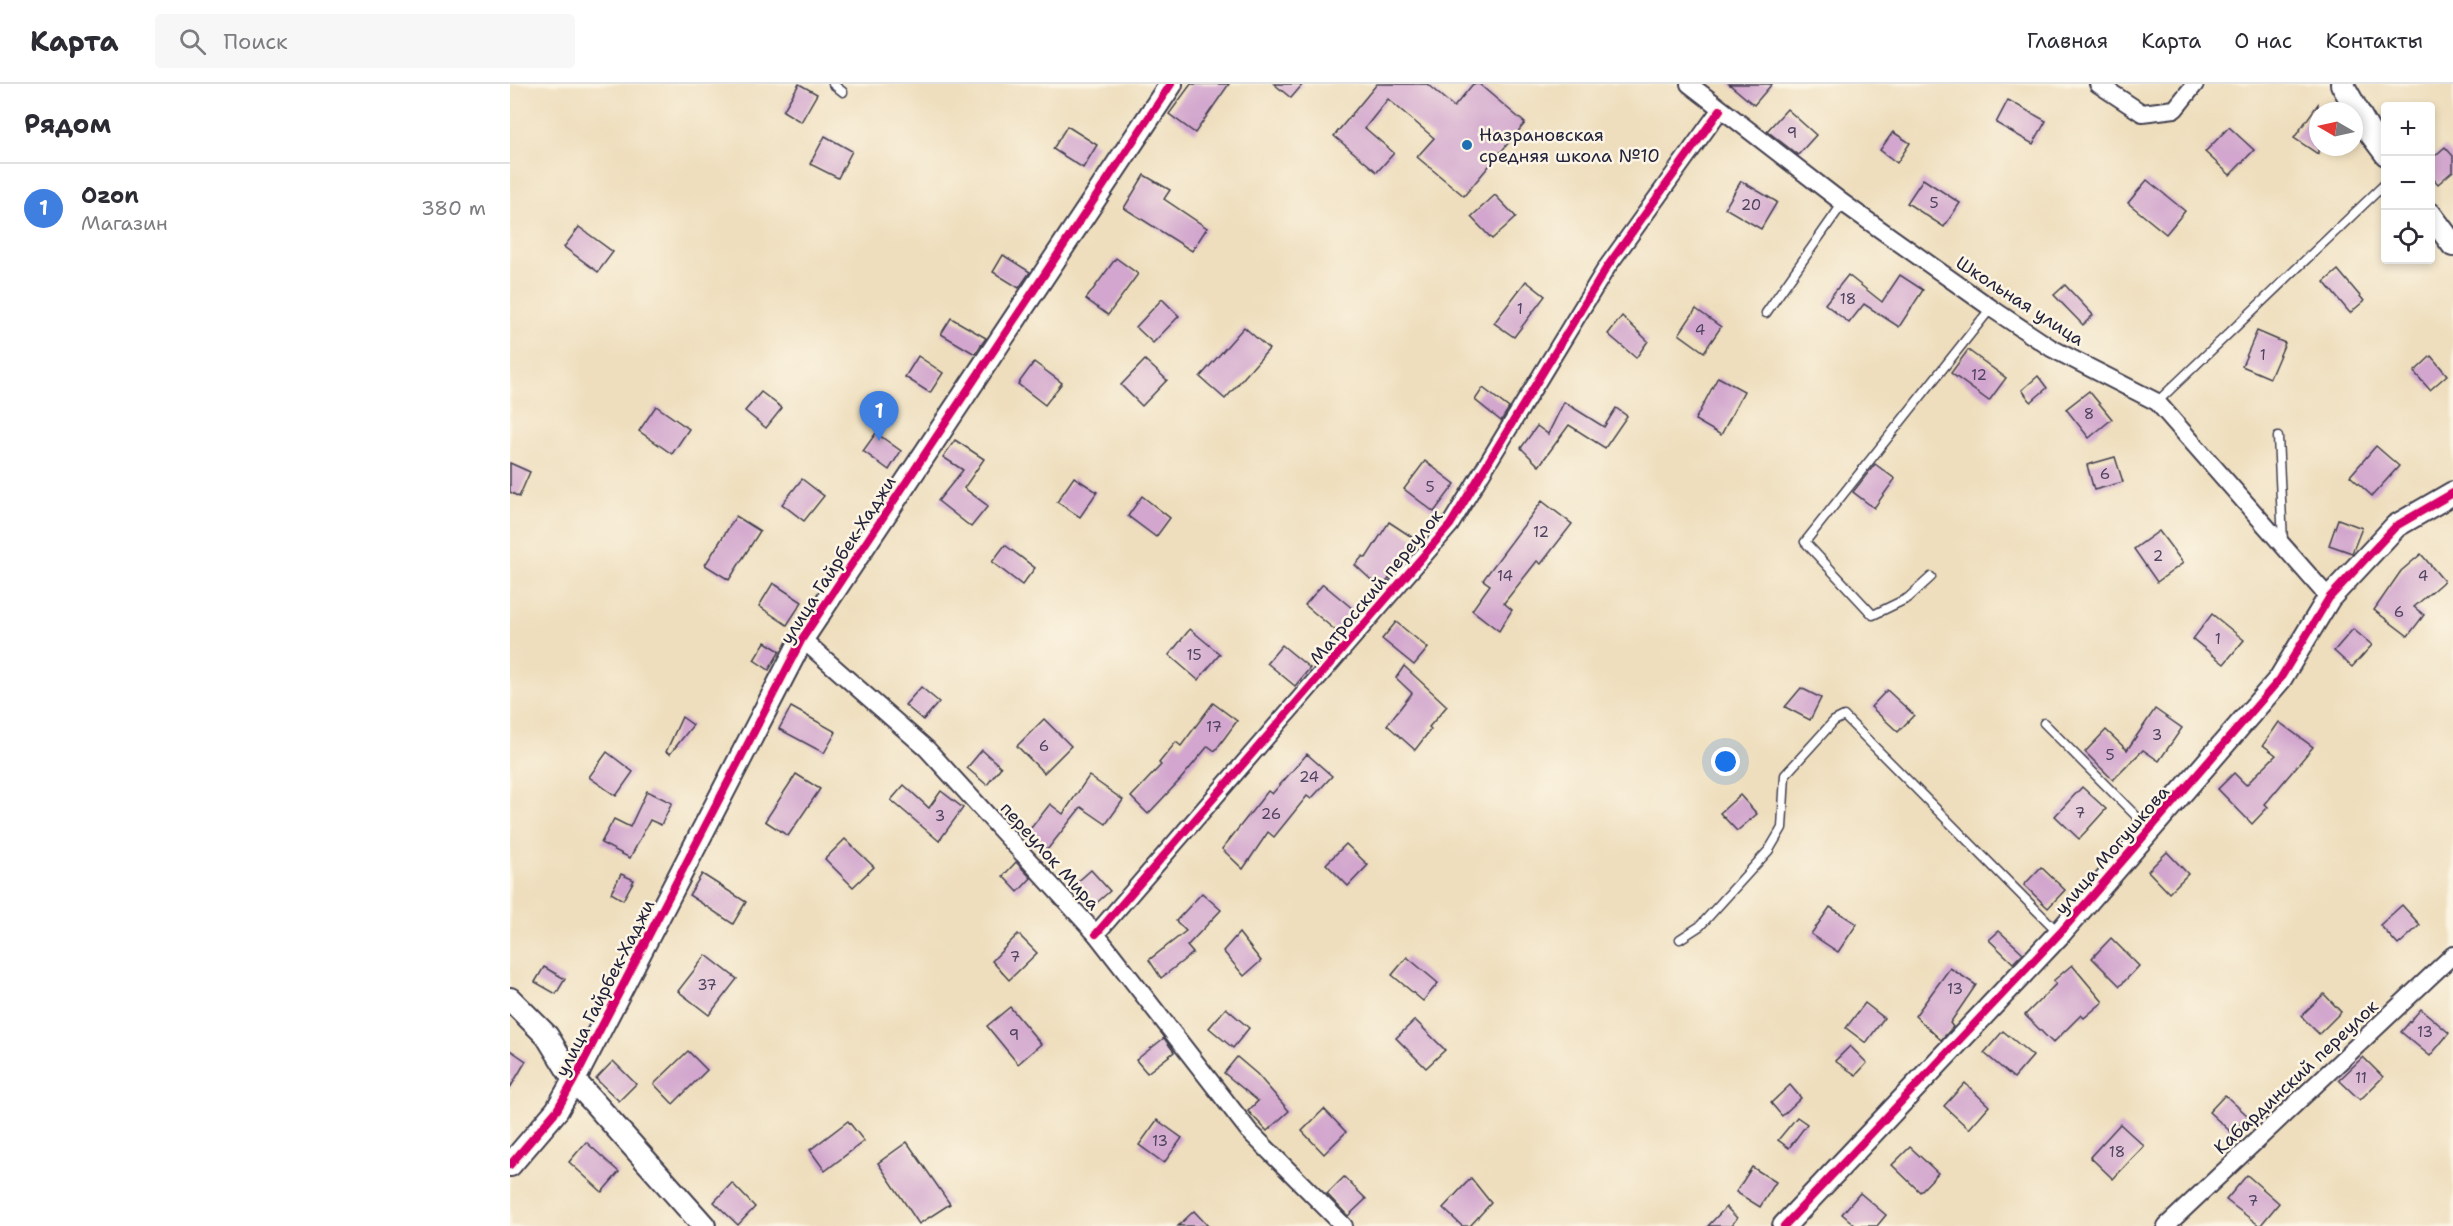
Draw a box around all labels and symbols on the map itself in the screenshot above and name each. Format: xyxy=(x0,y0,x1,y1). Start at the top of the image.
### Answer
north arrow xyxy=(2309,102,2363,156)
place label: Назрановская средняя школа №10 xyxy=(1479,123,1660,168)
house number: 9 xyxy=(1787,123,1797,143)
marker: Назрановская средняя школа №10 xyxy=(1460,138,1474,152)
house number: 5 xyxy=(1929,193,1939,213)
house number: 20 xyxy=(1741,195,1761,215)
street label: Школьная улица xyxy=(1951,251,2089,351)
house number: 18 xyxy=(1840,289,1856,309)
house number: 1 xyxy=(1517,299,1523,319)
house number: 4 xyxy=(1695,320,1705,340)
house number: 1 xyxy=(2260,345,2266,365)
house number: 12 xyxy=(1971,365,1987,385)
pin: 1 xyxy=(860,392,898,441)
house number: 8 xyxy=(2084,404,2094,424)
house number: 6 xyxy=(2100,464,2110,484)
street label: улица Гайрбек-Хаджи xyxy=(775,471,902,649)
house number: 5 xyxy=(1425,477,1435,497)
street label: Матросский переулок xyxy=(1304,504,1448,670)
house number: 12 xyxy=(1533,522,1549,542)
house number: 2 xyxy=(2153,546,2163,566)
house number: 14 xyxy=(1497,566,1513,586)
house number: 4 xyxy=(2418,566,2428,586)
house number: 6 xyxy=(2394,602,2404,622)
house number: 1 xyxy=(2215,629,2221,649)
house number: 15 xyxy=(1186,645,1202,665)
house number: 17 xyxy=(1206,717,1222,737)
house number: 3 xyxy=(2152,725,2162,745)
house number: 6 xyxy=(1039,736,1049,756)
house number: 5 xyxy=(2105,745,2115,765)
your location xyxy=(1711,747,1740,776)
house number: 24 xyxy=(1299,767,1319,787)
street label: улица Могушкова xyxy=(2049,780,2175,920)
street label: переулок Мира xyxy=(995,797,1105,915)
house number: 7 xyxy=(2075,803,2085,823)
house number: 26 xyxy=(1261,804,1281,824)
house number: 3 xyxy=(935,806,945,826)
street label: улица Гайрбек-Хаджи xyxy=(550,895,660,1081)
house number: 7 xyxy=(1010,947,1020,967)
house number: 37 xyxy=(697,975,717,995)
house number: 13 xyxy=(1947,979,1963,999)
street label: Кабардинский переулок xyxy=(2209,994,2384,1160)
house number: 13 xyxy=(2417,1022,2433,1042)
house number: 9 xyxy=(1009,1025,1019,1045)
house number: 11 xyxy=(2355,1068,2367,1088)
house number: 13 xyxy=(1152,1131,1168,1151)
house number: 18 xyxy=(2109,1142,2125,1162)
house number: 7 xyxy=(2248,1191,2258,1211)

